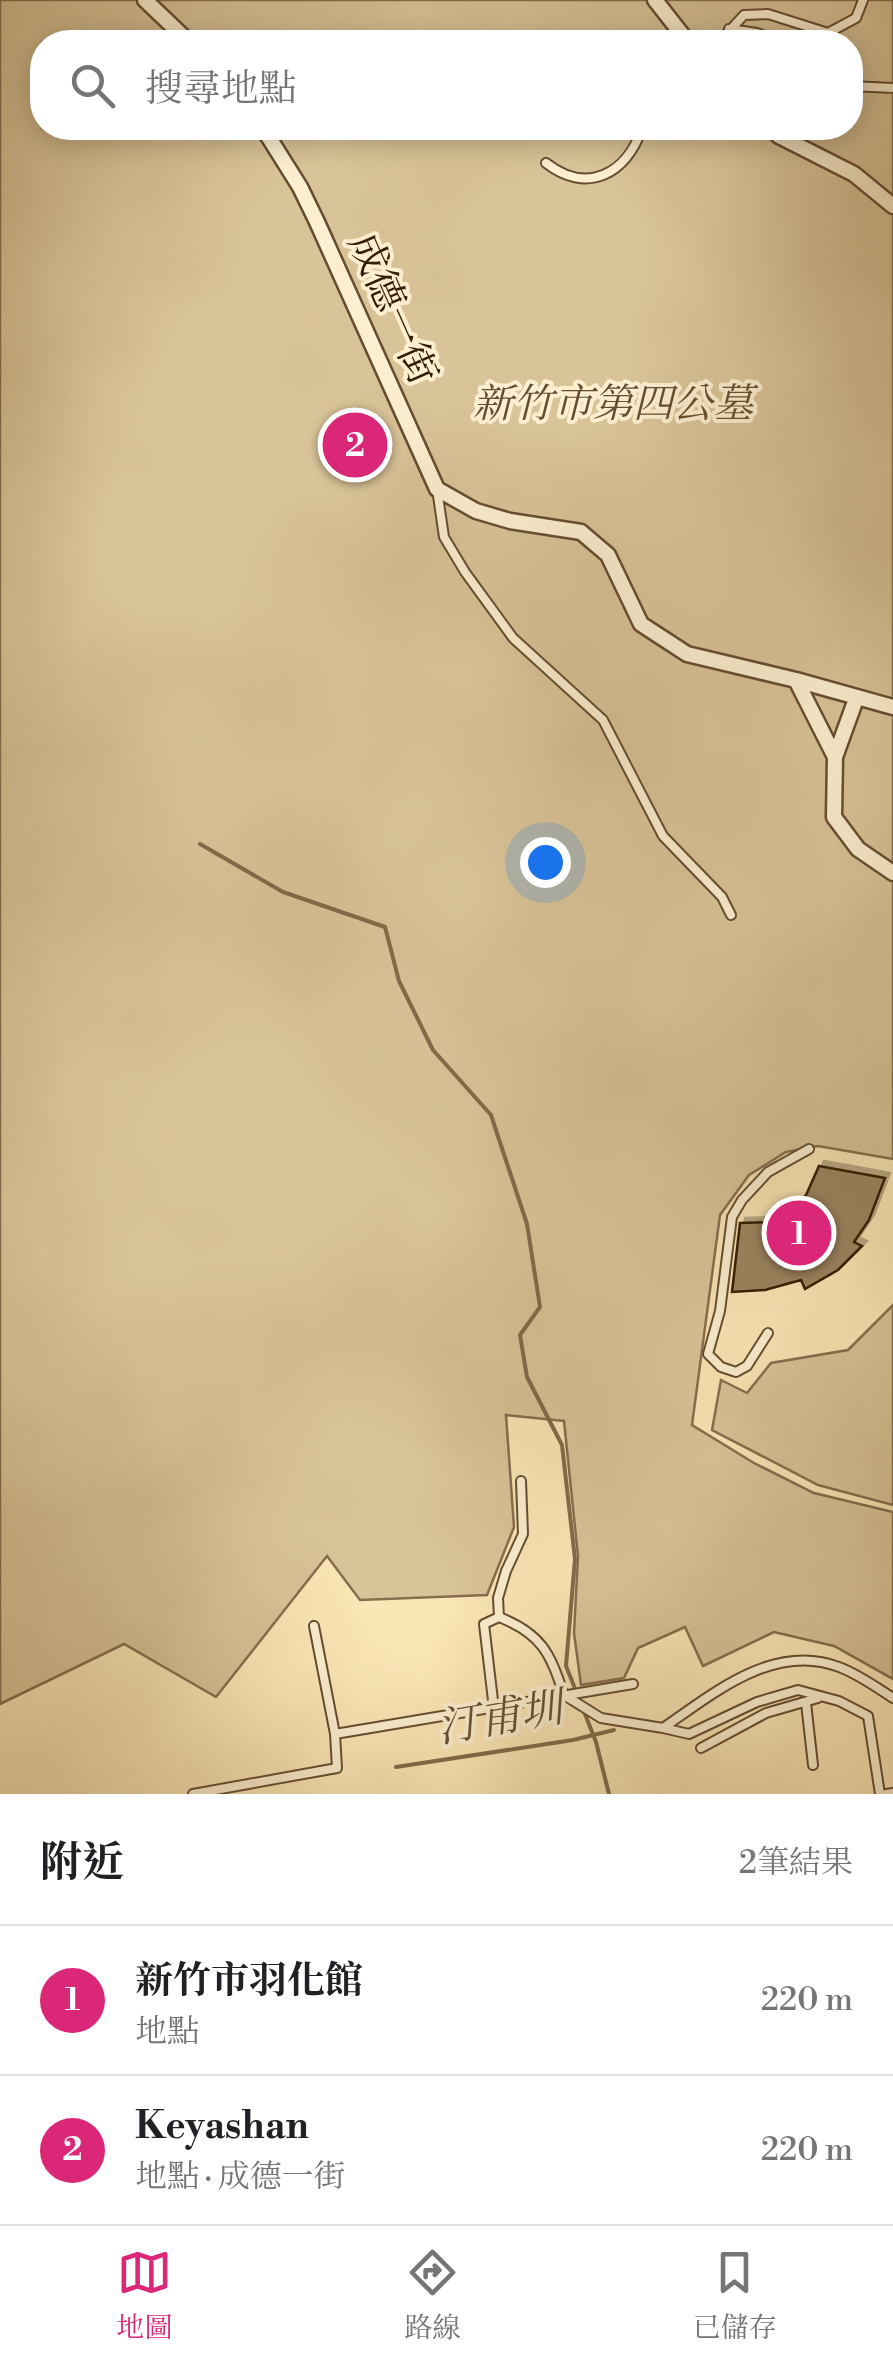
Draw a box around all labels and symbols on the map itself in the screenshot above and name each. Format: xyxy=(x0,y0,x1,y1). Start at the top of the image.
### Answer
street label: 成德一街 xyxy=(337,226,447,392)
park label: 新竹市第四公墓 xyxy=(473,380,759,430)
pin: 2 xyxy=(322,408,388,482)
your location xyxy=(520,837,571,888)
pin: 1 xyxy=(766,1196,832,1270)
water label: 汀甫圳 xyxy=(433,1681,573,1756)

